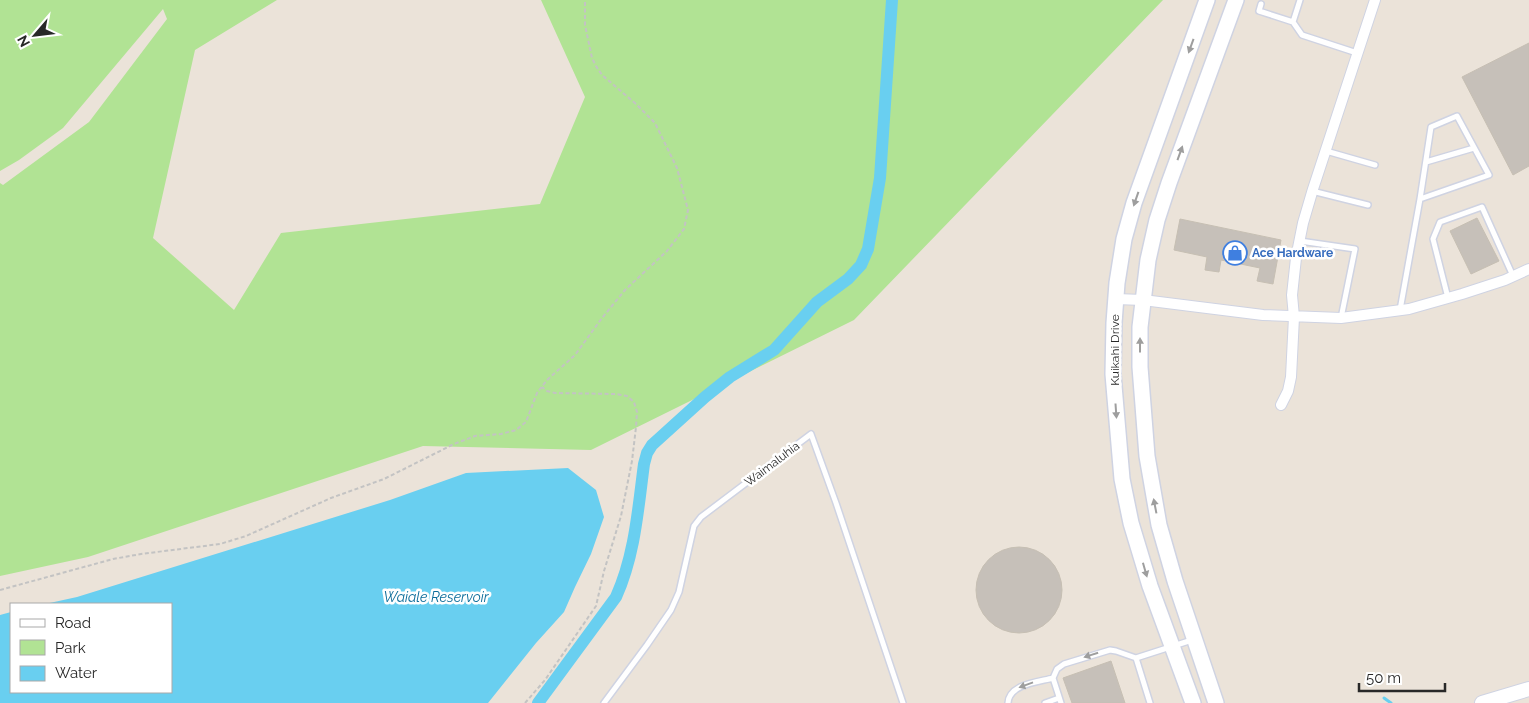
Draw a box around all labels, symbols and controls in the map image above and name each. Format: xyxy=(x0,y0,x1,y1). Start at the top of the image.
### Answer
north arrow xyxy=(10,10,60,60)
text: N xyxy=(14,33,33,50)
one-way arrow xyxy=(1187,39,1195,54)
one-way arrow xyxy=(1177,145,1184,160)
one-way arrow xyxy=(1132,192,1140,207)
shop icon: Ace Hardware xyxy=(1222,240,1248,266)
place label: Ace Hardware xyxy=(1252,246,1333,260)
street label: Kuikahi Drive xyxy=(1108,314,1122,386)
one-way arrow xyxy=(1136,337,1144,353)
one-way arrow xyxy=(1112,404,1120,420)
street label: Waimaluhia xyxy=(742,439,802,489)
one-way arrow xyxy=(1151,499,1159,514)
one-way arrow xyxy=(1142,563,1150,578)
water label: Waiale Reservoir xyxy=(384,589,490,605)
legend xyxy=(10,603,172,693)
text: Road xyxy=(55,614,91,632)
text: Park xyxy=(55,639,86,657)
one-way arrow xyxy=(1083,652,1098,660)
scale bar xyxy=(1359,660,1445,692)
text: Water xyxy=(55,664,98,682)
text: 50 m xyxy=(1366,669,1401,687)
one-way arrow xyxy=(1018,681,1033,689)

